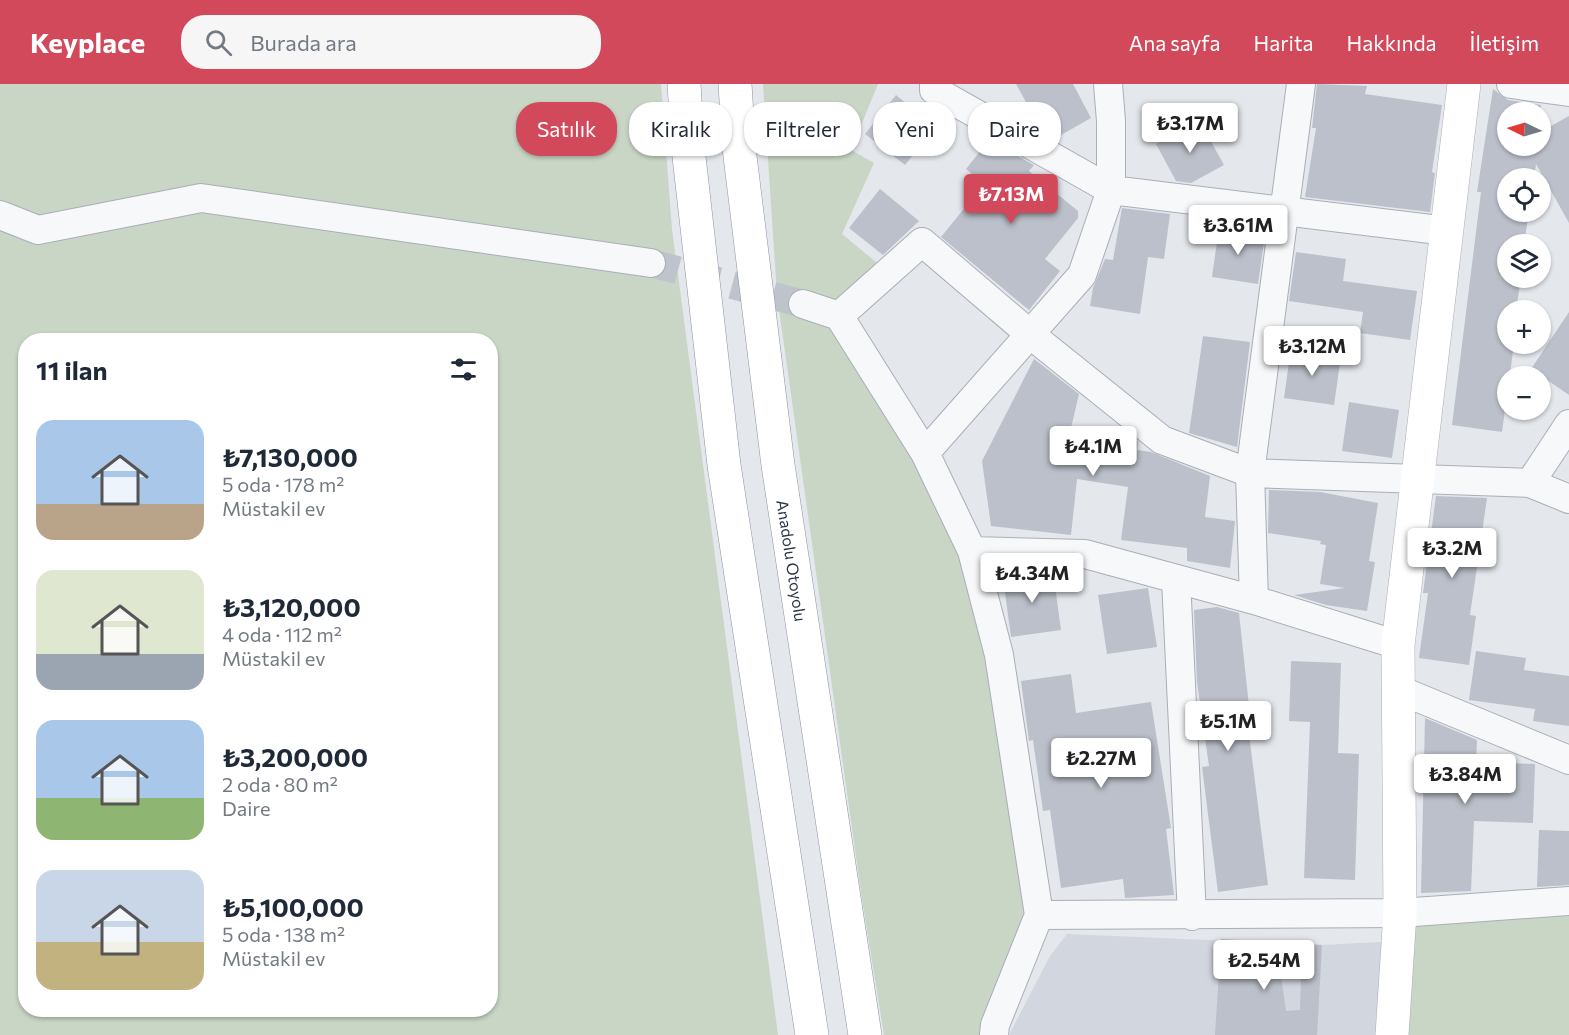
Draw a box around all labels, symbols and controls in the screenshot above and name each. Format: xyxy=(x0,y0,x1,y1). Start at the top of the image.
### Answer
search box xyxy=(181,15,601,69)
text: Keyplace xyxy=(30,25,145,59)
icon: search xyxy=(202,26,235,59)
text: Burada ara xyxy=(250,29,357,56)
text: Ana sayfa xyxy=(1129,30,1220,55)
text: Harita xyxy=(1253,30,1314,55)
text: Hakkında xyxy=(1347,30,1437,55)
text: İletişim xyxy=(1470,30,1539,55)
chip: Satılık xyxy=(516,102,617,156)
chip: Kiralık xyxy=(629,102,732,156)
chip: Filtreler xyxy=(744,102,861,156)
chip: Yeni xyxy=(873,102,956,156)
chip: Daire xyxy=(968,102,1061,156)
north arrow xyxy=(1497,102,1551,156)
map controls xyxy=(1497,102,1551,420)
pin: ₺3.17M xyxy=(1141,103,1239,154)
text: ₺3.17M xyxy=(1156,110,1224,134)
button: locate xyxy=(1497,168,1551,222)
pin: ₺7.13M xyxy=(962,174,1060,225)
text: ₺7.13M xyxy=(978,181,1044,205)
pin: ₺3.61M xyxy=(1189,205,1287,256)
text: ₺3.61M xyxy=(1203,212,1273,236)
button: layers xyxy=(1497,234,1551,288)
button: + xyxy=(1497,300,1551,354)
pin: ₺3.12M xyxy=(1263,326,1361,377)
text: ₺3.12M xyxy=(1278,333,1346,357)
icon: filters xyxy=(447,353,480,386)
text: 11 ilan xyxy=(36,354,108,385)
button: − xyxy=(1497,366,1551,420)
pin: ₺4.1M xyxy=(1051,426,1135,477)
text: ₺4.1M xyxy=(1064,433,1122,457)
text: ₺7,130,000 xyxy=(222,441,358,472)
icon: home xyxy=(84,444,156,516)
text: 5 oda · 178 m² xyxy=(222,472,344,496)
text: Müstakil ev xyxy=(222,496,325,520)
street label: Anadolu Otoyolu xyxy=(774,498,811,623)
pin: ₺3.2M xyxy=(1410,528,1494,579)
text: ₺3.2M xyxy=(1421,535,1483,559)
pin: ₺4.34M xyxy=(983,553,1081,604)
text: ₺4.34M xyxy=(994,560,1070,584)
text: ₺3,120,000 xyxy=(222,591,361,622)
icon: home xyxy=(84,594,156,666)
text: 4 oda · 112 m² xyxy=(222,622,342,646)
text: Müstakil ev xyxy=(222,646,325,670)
pin: ₺5.1M xyxy=(1186,701,1270,752)
text: ₺5.1M xyxy=(1199,708,1257,732)
pin: ₺2.27M xyxy=(1052,738,1150,789)
text: ₺3,200,000 xyxy=(222,741,368,772)
icon: home xyxy=(84,744,156,816)
text: ₺2.27M xyxy=(1065,745,1137,769)
pin: ₺3.84M xyxy=(1416,754,1514,805)
text: ₺3.84M xyxy=(1428,761,1502,785)
text: 2 oda · 80 m² xyxy=(222,772,338,796)
text: Daire xyxy=(222,796,271,820)
text: ₺5,100,000 xyxy=(222,891,364,922)
icon: home xyxy=(84,894,156,966)
text: 5 oda · 138 m² xyxy=(222,922,345,946)
pin: ₺2.54M xyxy=(1215,940,1313,991)
text: Müstakil ev xyxy=(222,946,325,970)
text: ₺2.54M xyxy=(1227,947,1301,971)

